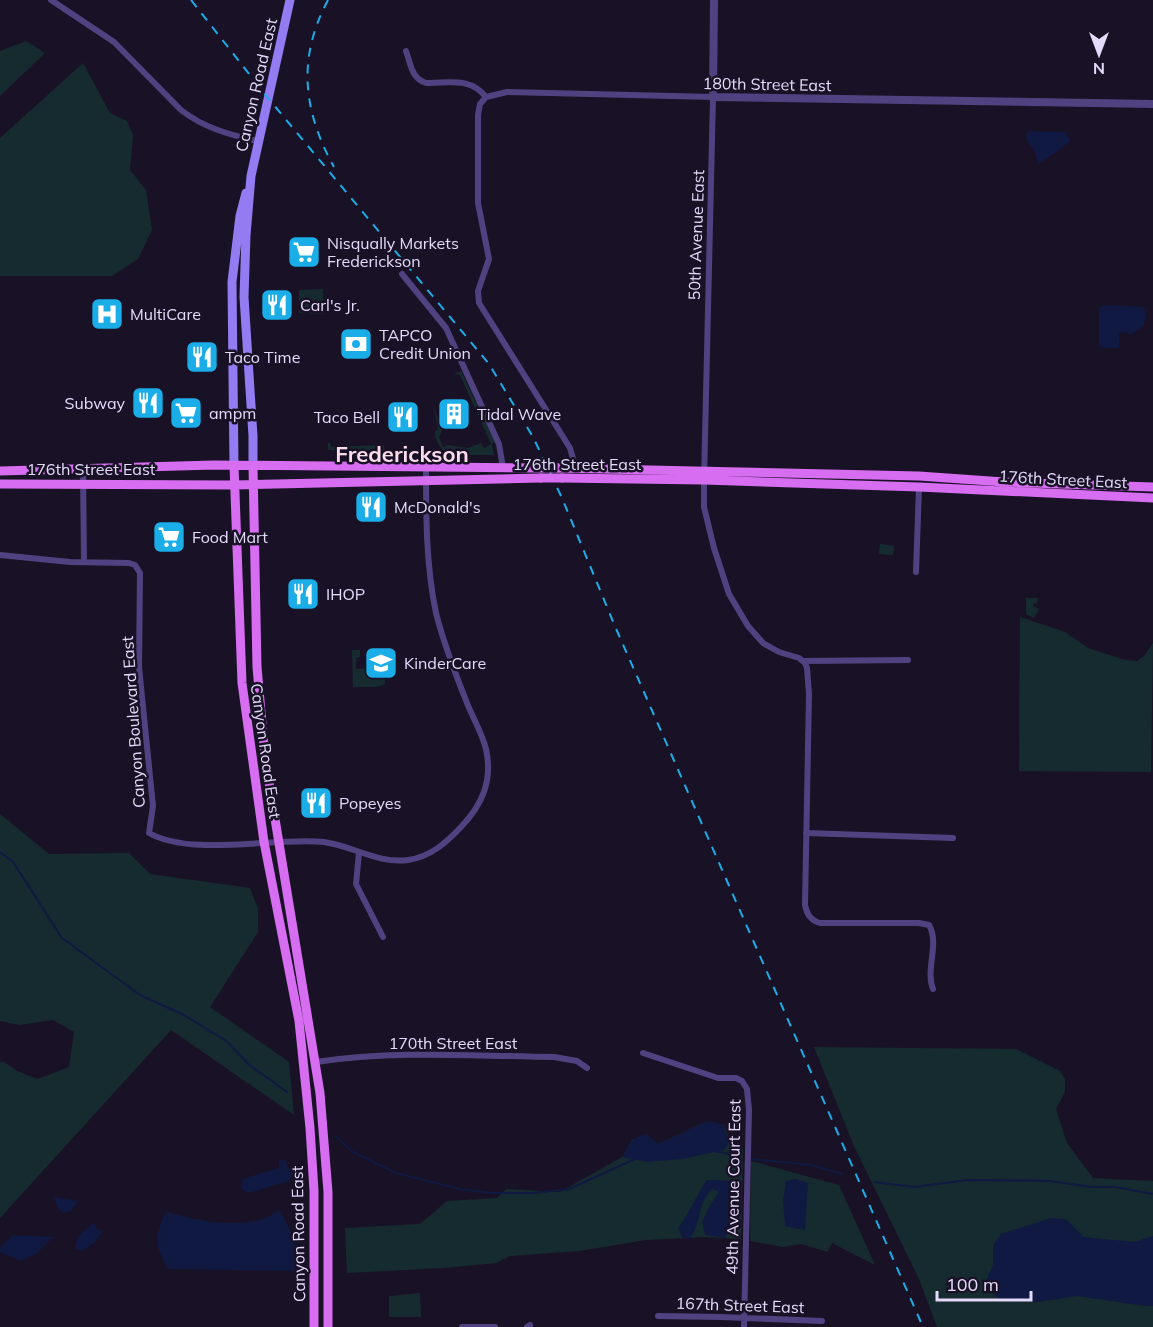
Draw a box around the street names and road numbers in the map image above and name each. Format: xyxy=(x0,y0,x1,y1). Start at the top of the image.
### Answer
street label: Canyon Road East xyxy=(231,16,281,154)
street label: 180th Street East xyxy=(702,73,832,95)
street label: 50th Avenue East xyxy=(684,169,708,301)
street label: 176th Street East xyxy=(513,454,642,474)
street label: 176th Street East xyxy=(27,459,156,479)
street label: 176th Street East xyxy=(998,466,1128,492)
street label: Canyon Boulevard East xyxy=(117,635,149,809)
street label: Canyon Road East xyxy=(247,682,285,820)
street label: 170th Street East xyxy=(389,1033,518,1053)
street label: 49th Avenue Court East xyxy=(721,1099,745,1275)
street label: Canyon Road East xyxy=(287,1165,309,1302)
street label: 167th Street East xyxy=(675,1293,805,1317)

